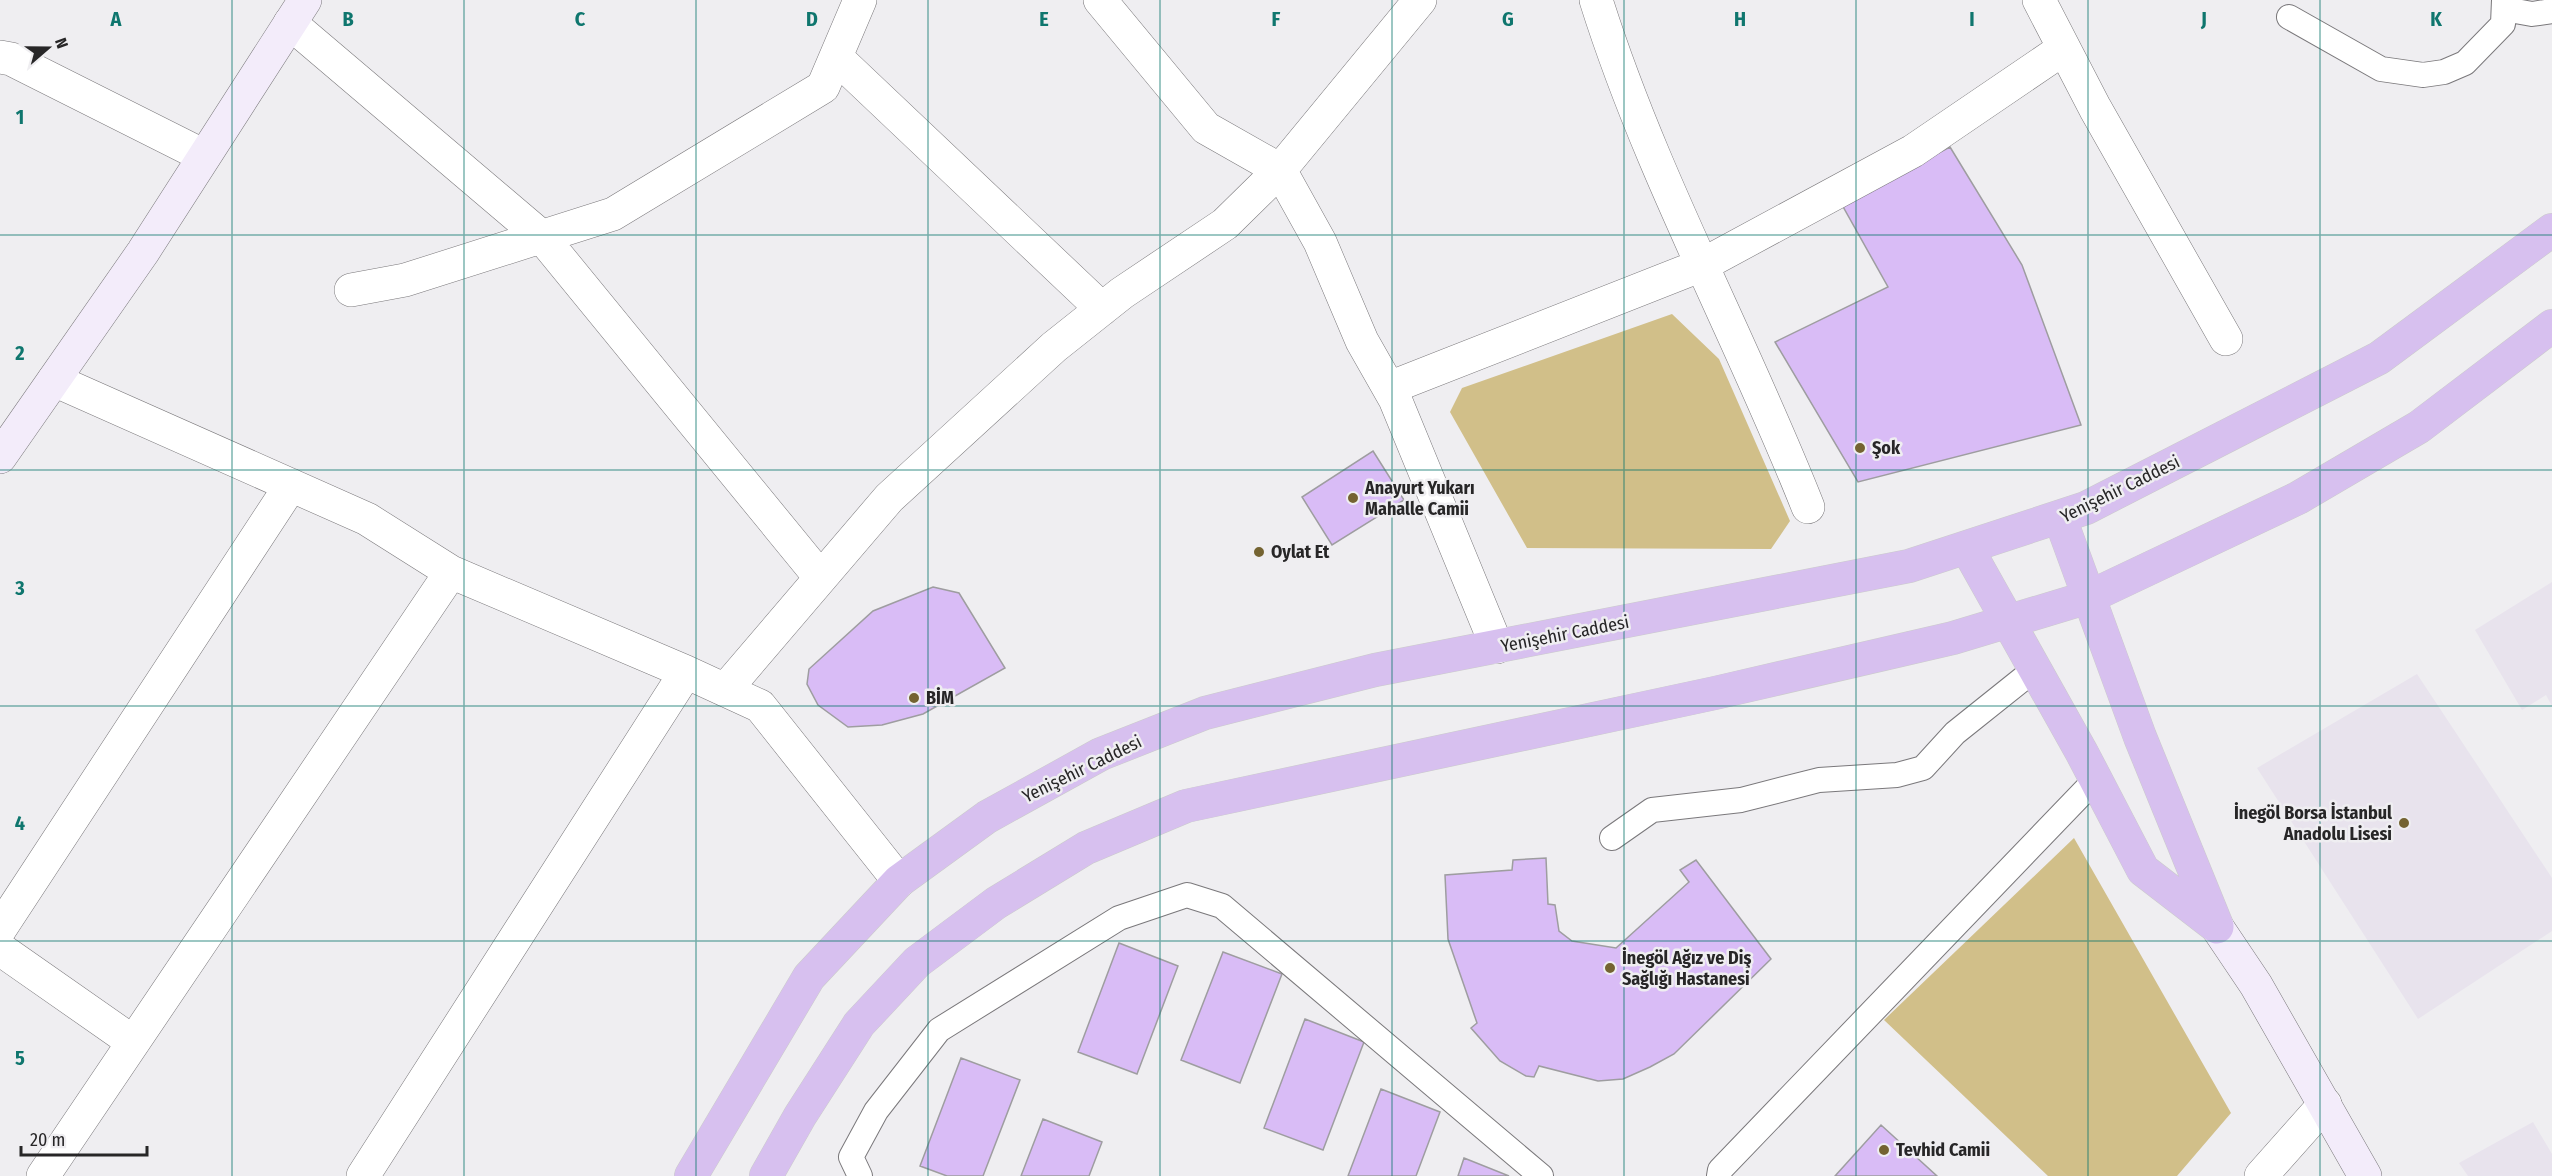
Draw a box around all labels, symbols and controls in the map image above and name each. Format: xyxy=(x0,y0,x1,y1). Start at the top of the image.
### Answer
text: A xyxy=(110,7,123,31)
text: B xyxy=(342,7,354,31)
text: C xyxy=(575,7,586,31)
text: D xyxy=(806,7,818,31)
text: E xyxy=(1039,7,1049,31)
text: F xyxy=(1272,7,1281,31)
text: G xyxy=(1502,7,1514,31)
text: H xyxy=(1734,7,1746,31)
text: I xyxy=(1969,7,1975,31)
text: J xyxy=(2200,7,2207,31)
text: K xyxy=(2430,7,2442,31)
north arrow xyxy=(18,18,78,78)
text: N xyxy=(51,35,72,51)
text: 1 xyxy=(16,105,24,129)
text: 2 xyxy=(14,341,25,365)
place label: Şok xyxy=(1872,437,1901,459)
marker: Şok xyxy=(1853,441,1867,455)
street label: Yenişehir Caddesi xyxy=(2057,451,2183,527)
place label: Anayurt Yukarı Mahalle Camii xyxy=(1364,477,1475,520)
marker: Anayurt Yukarı Mahalle Camii xyxy=(1346,491,1360,505)
place label: Oylat Et xyxy=(1271,541,1330,563)
marker: Oylat Et xyxy=(1252,545,1266,559)
text: 3 xyxy=(14,576,25,600)
street label: Yenişehir Caddesi xyxy=(1499,611,1631,657)
place label: BİM xyxy=(926,687,954,709)
marker: BİM xyxy=(907,691,921,705)
street label: Yenişehir Caddesi xyxy=(1019,731,1145,807)
place label: İnegöl Borsa İstanbul Anadolu Lisesi xyxy=(2234,802,2392,845)
text: 4 xyxy=(15,811,25,835)
marker: İnegöl Borsa İstanbul Anadolu Lisesi xyxy=(2397,816,2411,830)
place label: İnegöl Ağız ve Diş Sağlığı Hastanesi xyxy=(1622,947,1751,990)
marker: İnegöl Ağız ve Diş Sağlığı Hastanesi xyxy=(1603,961,1617,975)
text: 5 xyxy=(15,1046,25,1070)
scale bar xyxy=(21,1119,147,1157)
text: 20 m xyxy=(30,1129,65,1151)
place label: Tevhid Camii xyxy=(1896,1139,1990,1161)
marker: Tevhid Camii xyxy=(1877,1143,1891,1157)

